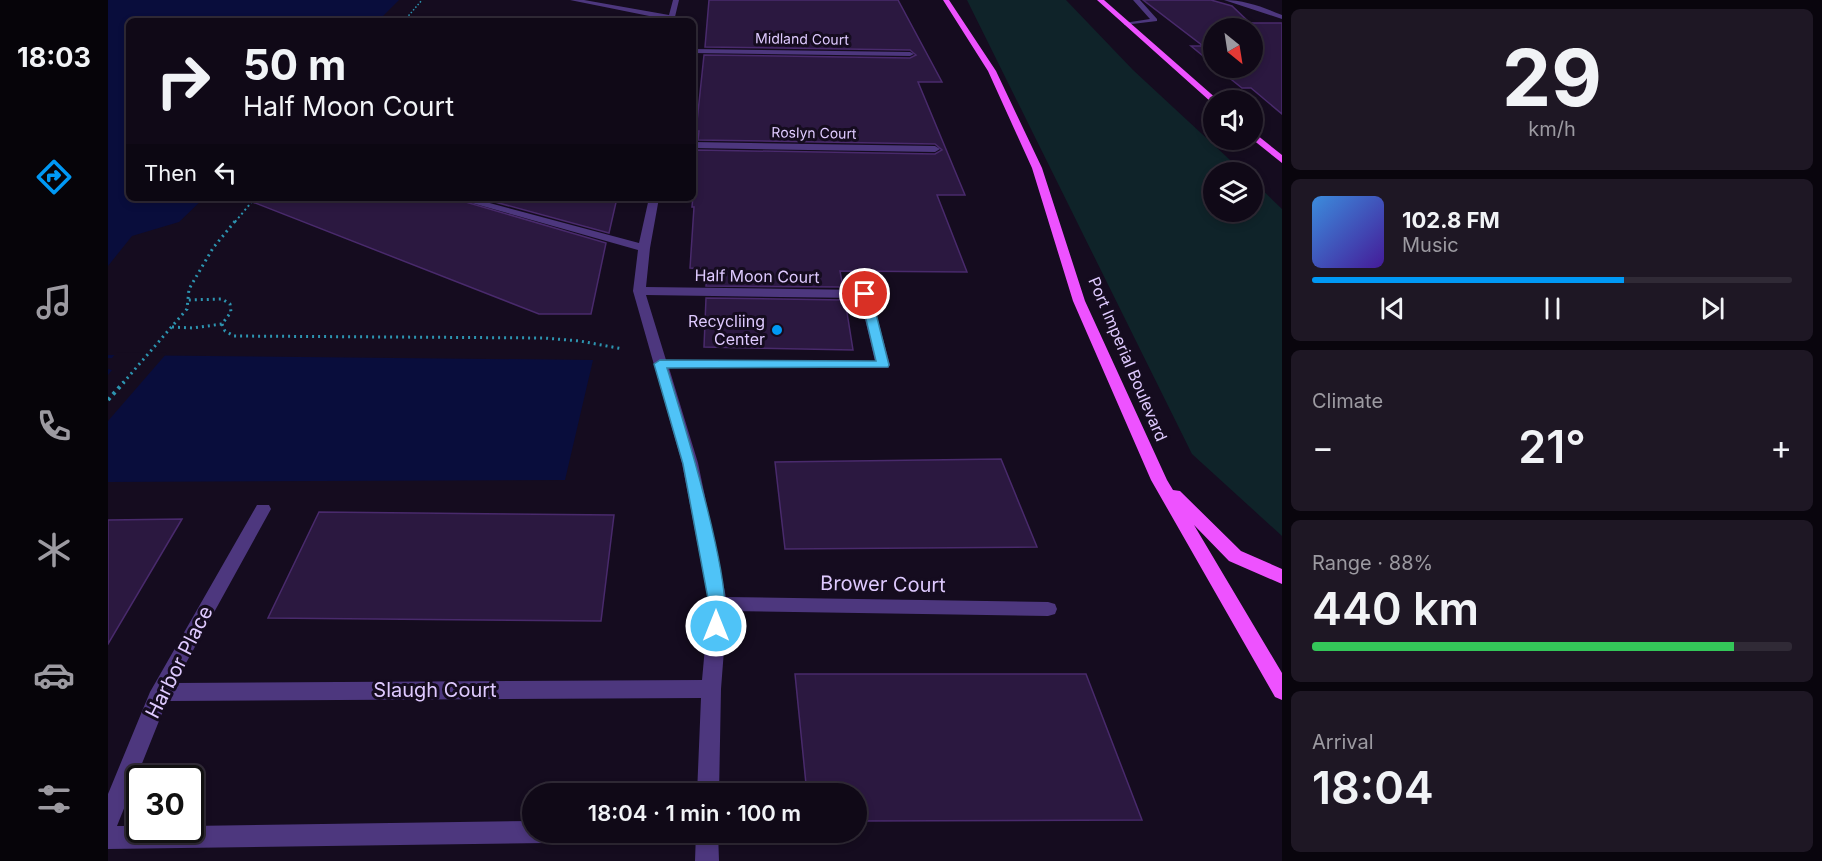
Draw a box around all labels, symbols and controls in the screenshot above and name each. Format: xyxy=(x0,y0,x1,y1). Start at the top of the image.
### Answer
north arrow xyxy=(1203,18,1263,78)
map controls xyxy=(1203,18,1263,222)
street label: Midland Court xyxy=(755,29,849,48)
text: 29 xyxy=(1502,30,1602,125)
text: 50 m xyxy=(243,39,346,90)
text: 18:03 xyxy=(17,41,91,74)
icon: right xyxy=(144,42,222,120)
text: Half Moon Court xyxy=(243,90,454,123)
button: sound xyxy=(1203,90,1263,150)
text: km/h xyxy=(1528,117,1576,141)
street label: Roslyn Court xyxy=(771,123,857,142)
icon: directions xyxy=(33,156,75,198)
icon: left xyxy=(209,156,242,189)
text: Then xyxy=(144,160,197,186)
button: layers xyxy=(1203,162,1263,222)
text: 102.8 FM xyxy=(1402,207,1500,233)
text: Music xyxy=(1402,233,1459,257)
street label: Half Moon Court xyxy=(694,265,820,287)
pin xyxy=(839,268,890,319)
street label: Port Imperial Boulevard xyxy=(1084,274,1172,444)
icon: arrive xyxy=(848,277,881,310)
icon: music xyxy=(33,281,75,323)
icon: previous xyxy=(1376,292,1409,325)
icon: pause xyxy=(1536,292,1569,325)
icon: next xyxy=(1696,292,1729,325)
place label: Recycliing Center xyxy=(688,311,765,349)
marker: Recycliing Center xyxy=(770,323,784,337)
text: Climate xyxy=(1312,389,1383,413)
icon: phone xyxy=(33,405,75,447)
text: 21° xyxy=(1518,419,1586,474)
text: − xyxy=(1312,427,1334,467)
text: + xyxy=(1770,427,1792,467)
icon: climate xyxy=(33,529,75,571)
text: Range · 88% xyxy=(1312,551,1433,575)
street label: Brower Court xyxy=(820,571,946,597)
text: 440 km xyxy=(1312,581,1479,636)
position arrow xyxy=(684,594,748,658)
street label: Harbor Place xyxy=(140,602,218,722)
icon: car xyxy=(33,654,75,696)
street label: Slaugh Court xyxy=(373,678,497,702)
text: Arrival xyxy=(1312,730,1374,754)
text: 18:04 xyxy=(1312,760,1434,815)
speed limit sign: 30 xyxy=(126,765,204,843)
icon: filters xyxy=(33,778,75,820)
text: 18:04 · 1 min · 100 m xyxy=(588,800,801,826)

